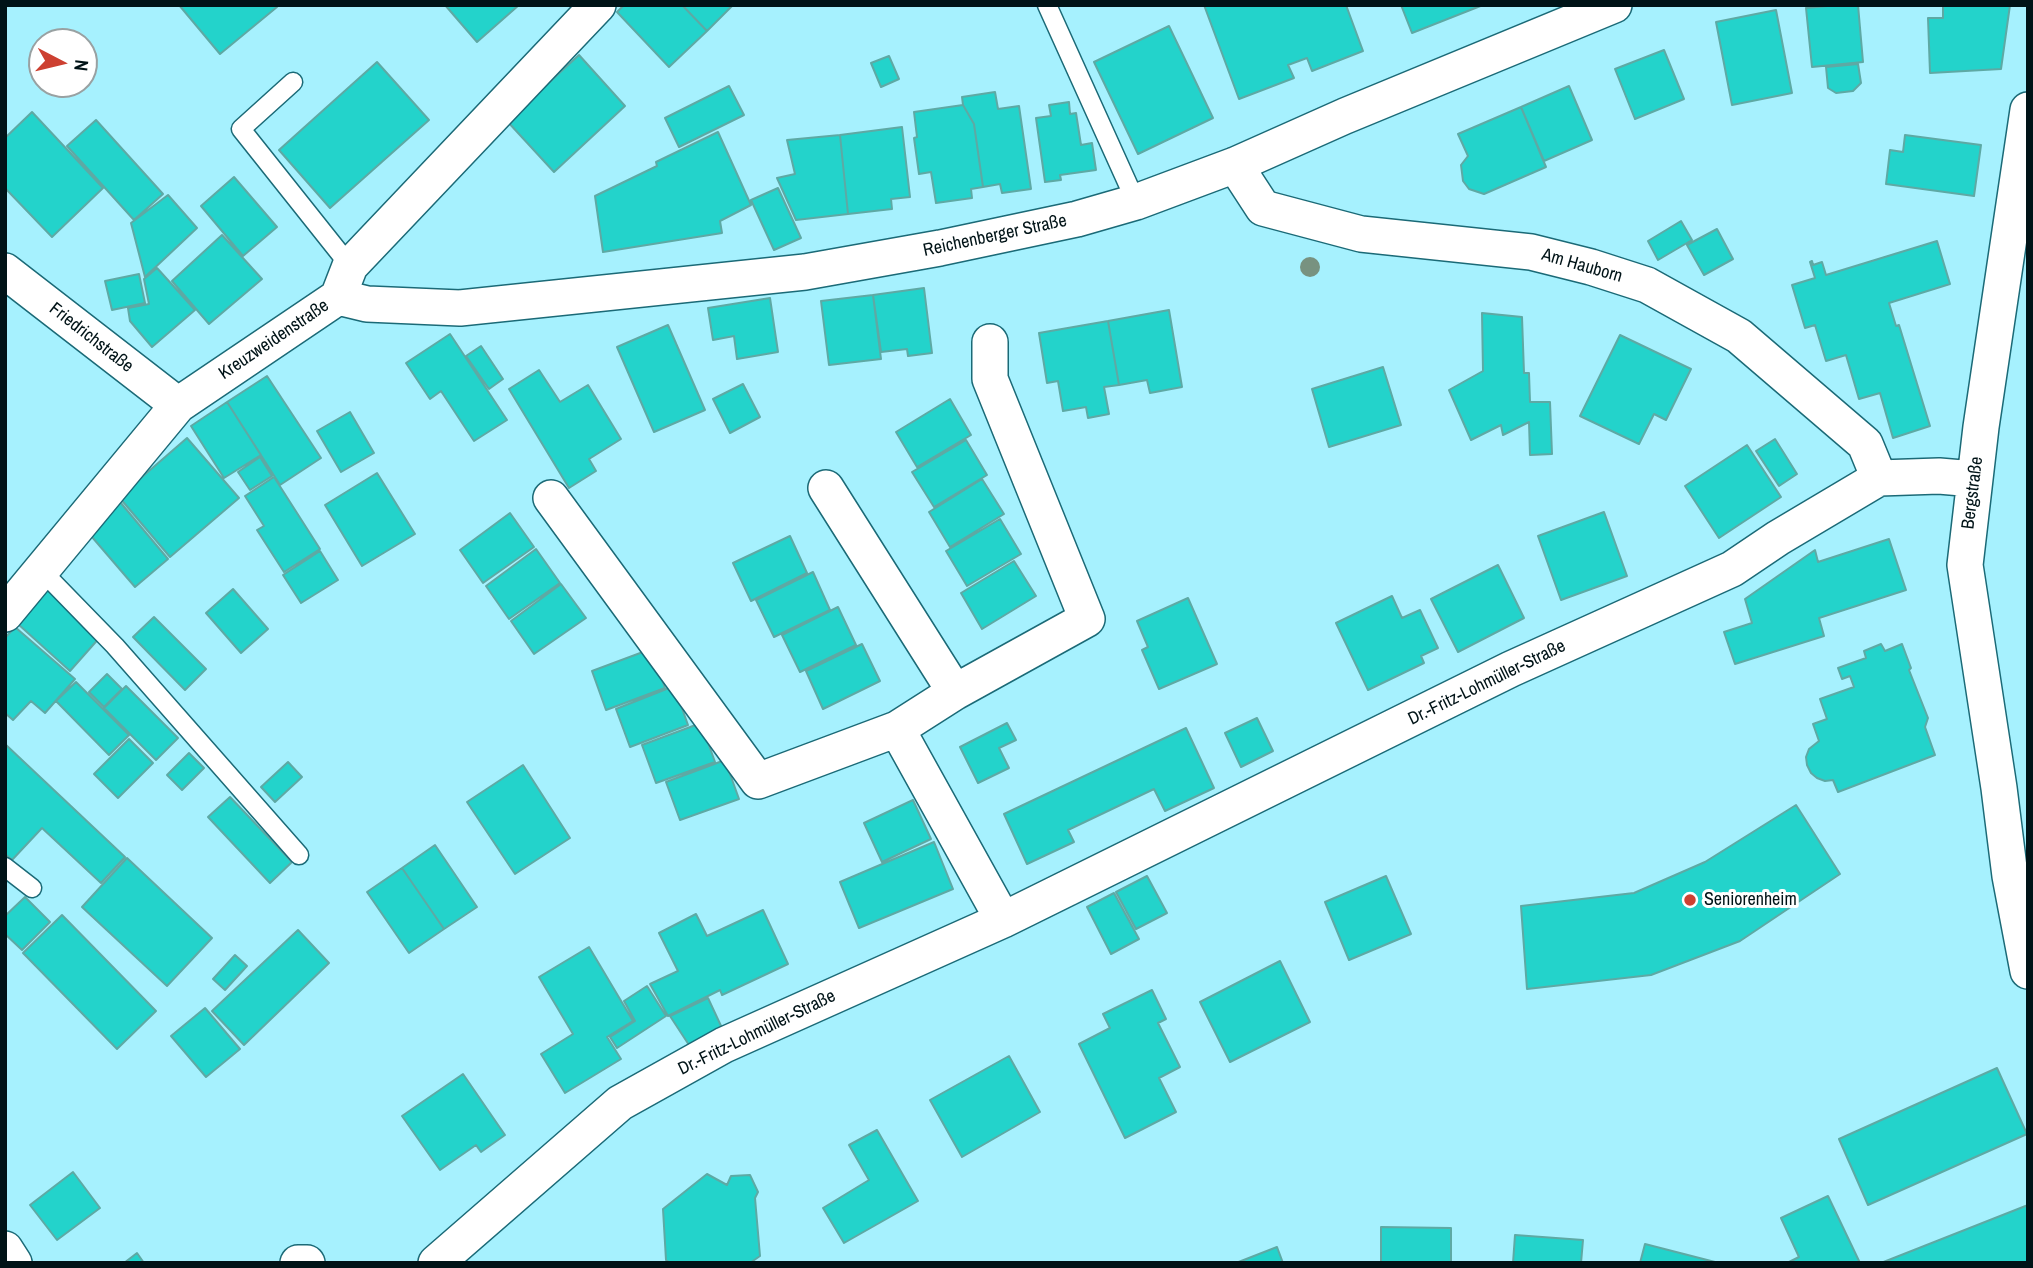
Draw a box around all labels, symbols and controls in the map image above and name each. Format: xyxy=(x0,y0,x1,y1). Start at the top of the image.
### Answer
north arrow xyxy=(28,28,98,98)
text: N xyxy=(68,58,95,72)
street label: Reichenberger Straße xyxy=(921,210,1069,262)
street label: Am Hauborn xyxy=(1539,244,1625,288)
street label: Kreuzweidenstraße xyxy=(215,295,333,385)
street label: Friedrichstraße xyxy=(45,298,137,378)
street label: Bergstraße xyxy=(1958,455,1988,531)
street label: Dr.-Fritz-Lohmüller-Straße xyxy=(1405,636,1569,730)
place label: Seniorenheim xyxy=(1704,889,1797,911)
marker: Seniorenheim xyxy=(1682,892,1698,908)
street label: Dr.-Fritz-Lohmüller-Straße xyxy=(675,986,839,1080)

